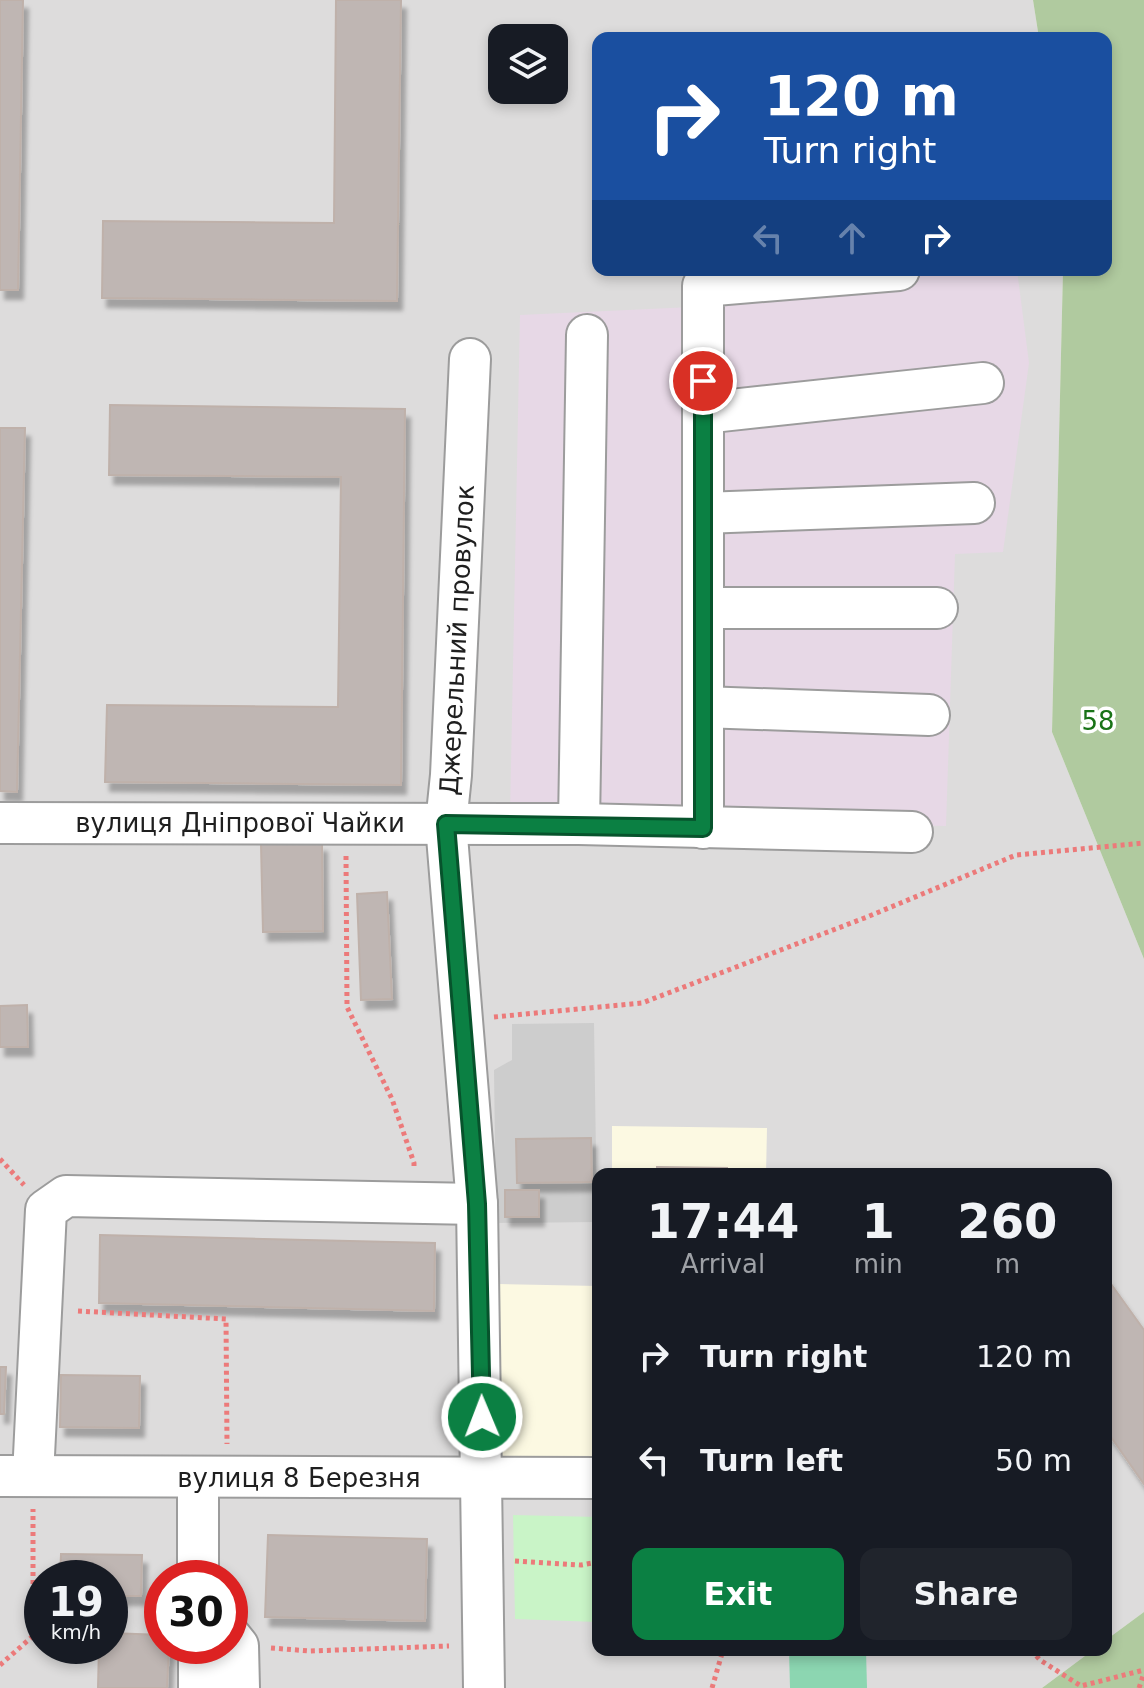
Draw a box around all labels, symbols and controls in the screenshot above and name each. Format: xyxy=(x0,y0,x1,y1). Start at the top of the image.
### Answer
map controls xyxy=(488,24,568,104)
button: layers xyxy=(488,24,568,104)
text: 120 m xyxy=(764,63,959,128)
icon: right xyxy=(632,64,736,168)
text: Turn right xyxy=(764,130,936,171)
icon: left xyxy=(746,216,790,260)
icon: ahead xyxy=(830,216,874,260)
icon: right xyxy=(914,216,958,260)
pin xyxy=(669,347,737,415)
icon: arrive xyxy=(681,359,725,403)
street label: Джерельний провулок xyxy=(434,484,480,796)
park label: 58 xyxy=(1081,706,1115,736)
street label: вулиця Дніпрової Чайки xyxy=(75,808,405,838)
text: 17:44 xyxy=(646,1193,799,1249)
text: 1 xyxy=(862,1193,895,1249)
text: 260 xyxy=(957,1193,1057,1249)
text: Arrival xyxy=(681,1249,765,1279)
text: min xyxy=(854,1249,903,1279)
text: m xyxy=(995,1249,1020,1279)
icon: right xyxy=(632,1334,676,1378)
text: Turn right xyxy=(700,1339,867,1374)
text: 120 m xyxy=(976,1339,1072,1374)
position arrow xyxy=(440,1375,524,1459)
icon: left xyxy=(632,1438,676,1482)
text: Turn left xyxy=(700,1443,843,1478)
text: 50 m xyxy=(995,1443,1072,1478)
street label: вулиця 8 Березня xyxy=(177,1463,421,1493)
button: Exit xyxy=(632,1548,844,1640)
button: Share xyxy=(860,1548,1072,1640)
speed limit sign: 30 xyxy=(144,1560,248,1664)
text: 19 xyxy=(48,1579,104,1625)
text: km/h xyxy=(51,1620,101,1644)

